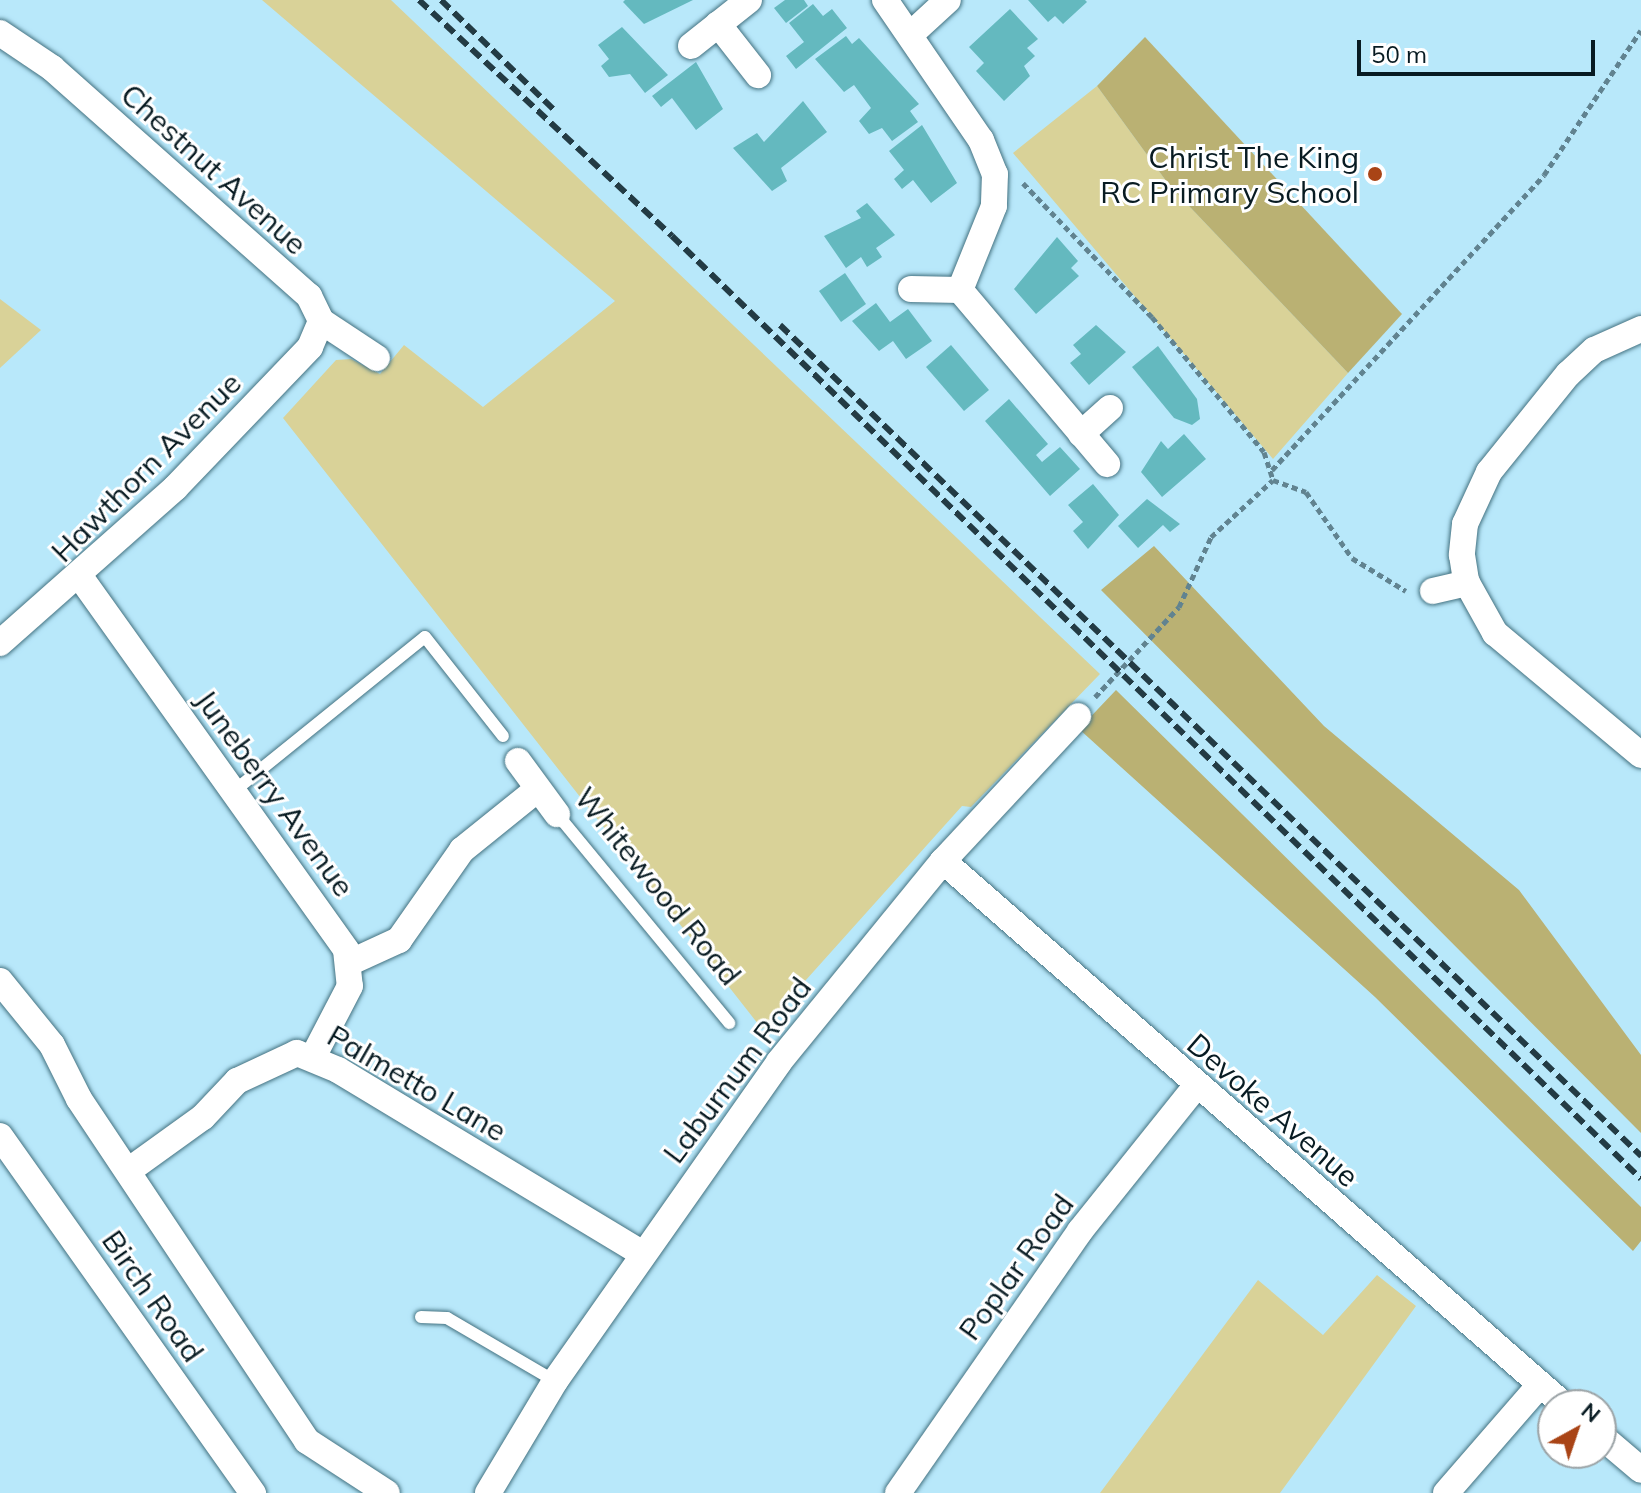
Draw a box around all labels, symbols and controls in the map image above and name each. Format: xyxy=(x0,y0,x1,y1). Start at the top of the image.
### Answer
scale bar xyxy=(1361,24,1599,74)
text: 50 m xyxy=(1371,39,1427,69)
street label: Chestnut Avenue xyxy=(114,76,314,262)
place label: Christ The King RC Primary School xyxy=(1100,139,1359,210)
marker: Christ The King RC Primary School xyxy=(1366,165,1384,183)
street label: Hawthorn Avenue xyxy=(44,365,248,569)
street label: Juneberry Avenue xyxy=(188,683,362,903)
street label: Whitewood Road xyxy=(567,780,749,992)
street label: Laburnum Road xyxy=(655,970,819,1170)
street label: Palmetto Lane xyxy=(321,1017,513,1149)
street label: Devoke Avenue xyxy=(1180,1026,1366,1194)
street label: Poplar Road xyxy=(951,1187,1081,1347)
street label: Birch Road xyxy=(95,1223,211,1369)
north arrow xyxy=(1537,1389,1617,1469)
text: N xyxy=(1576,1396,1607,1428)

